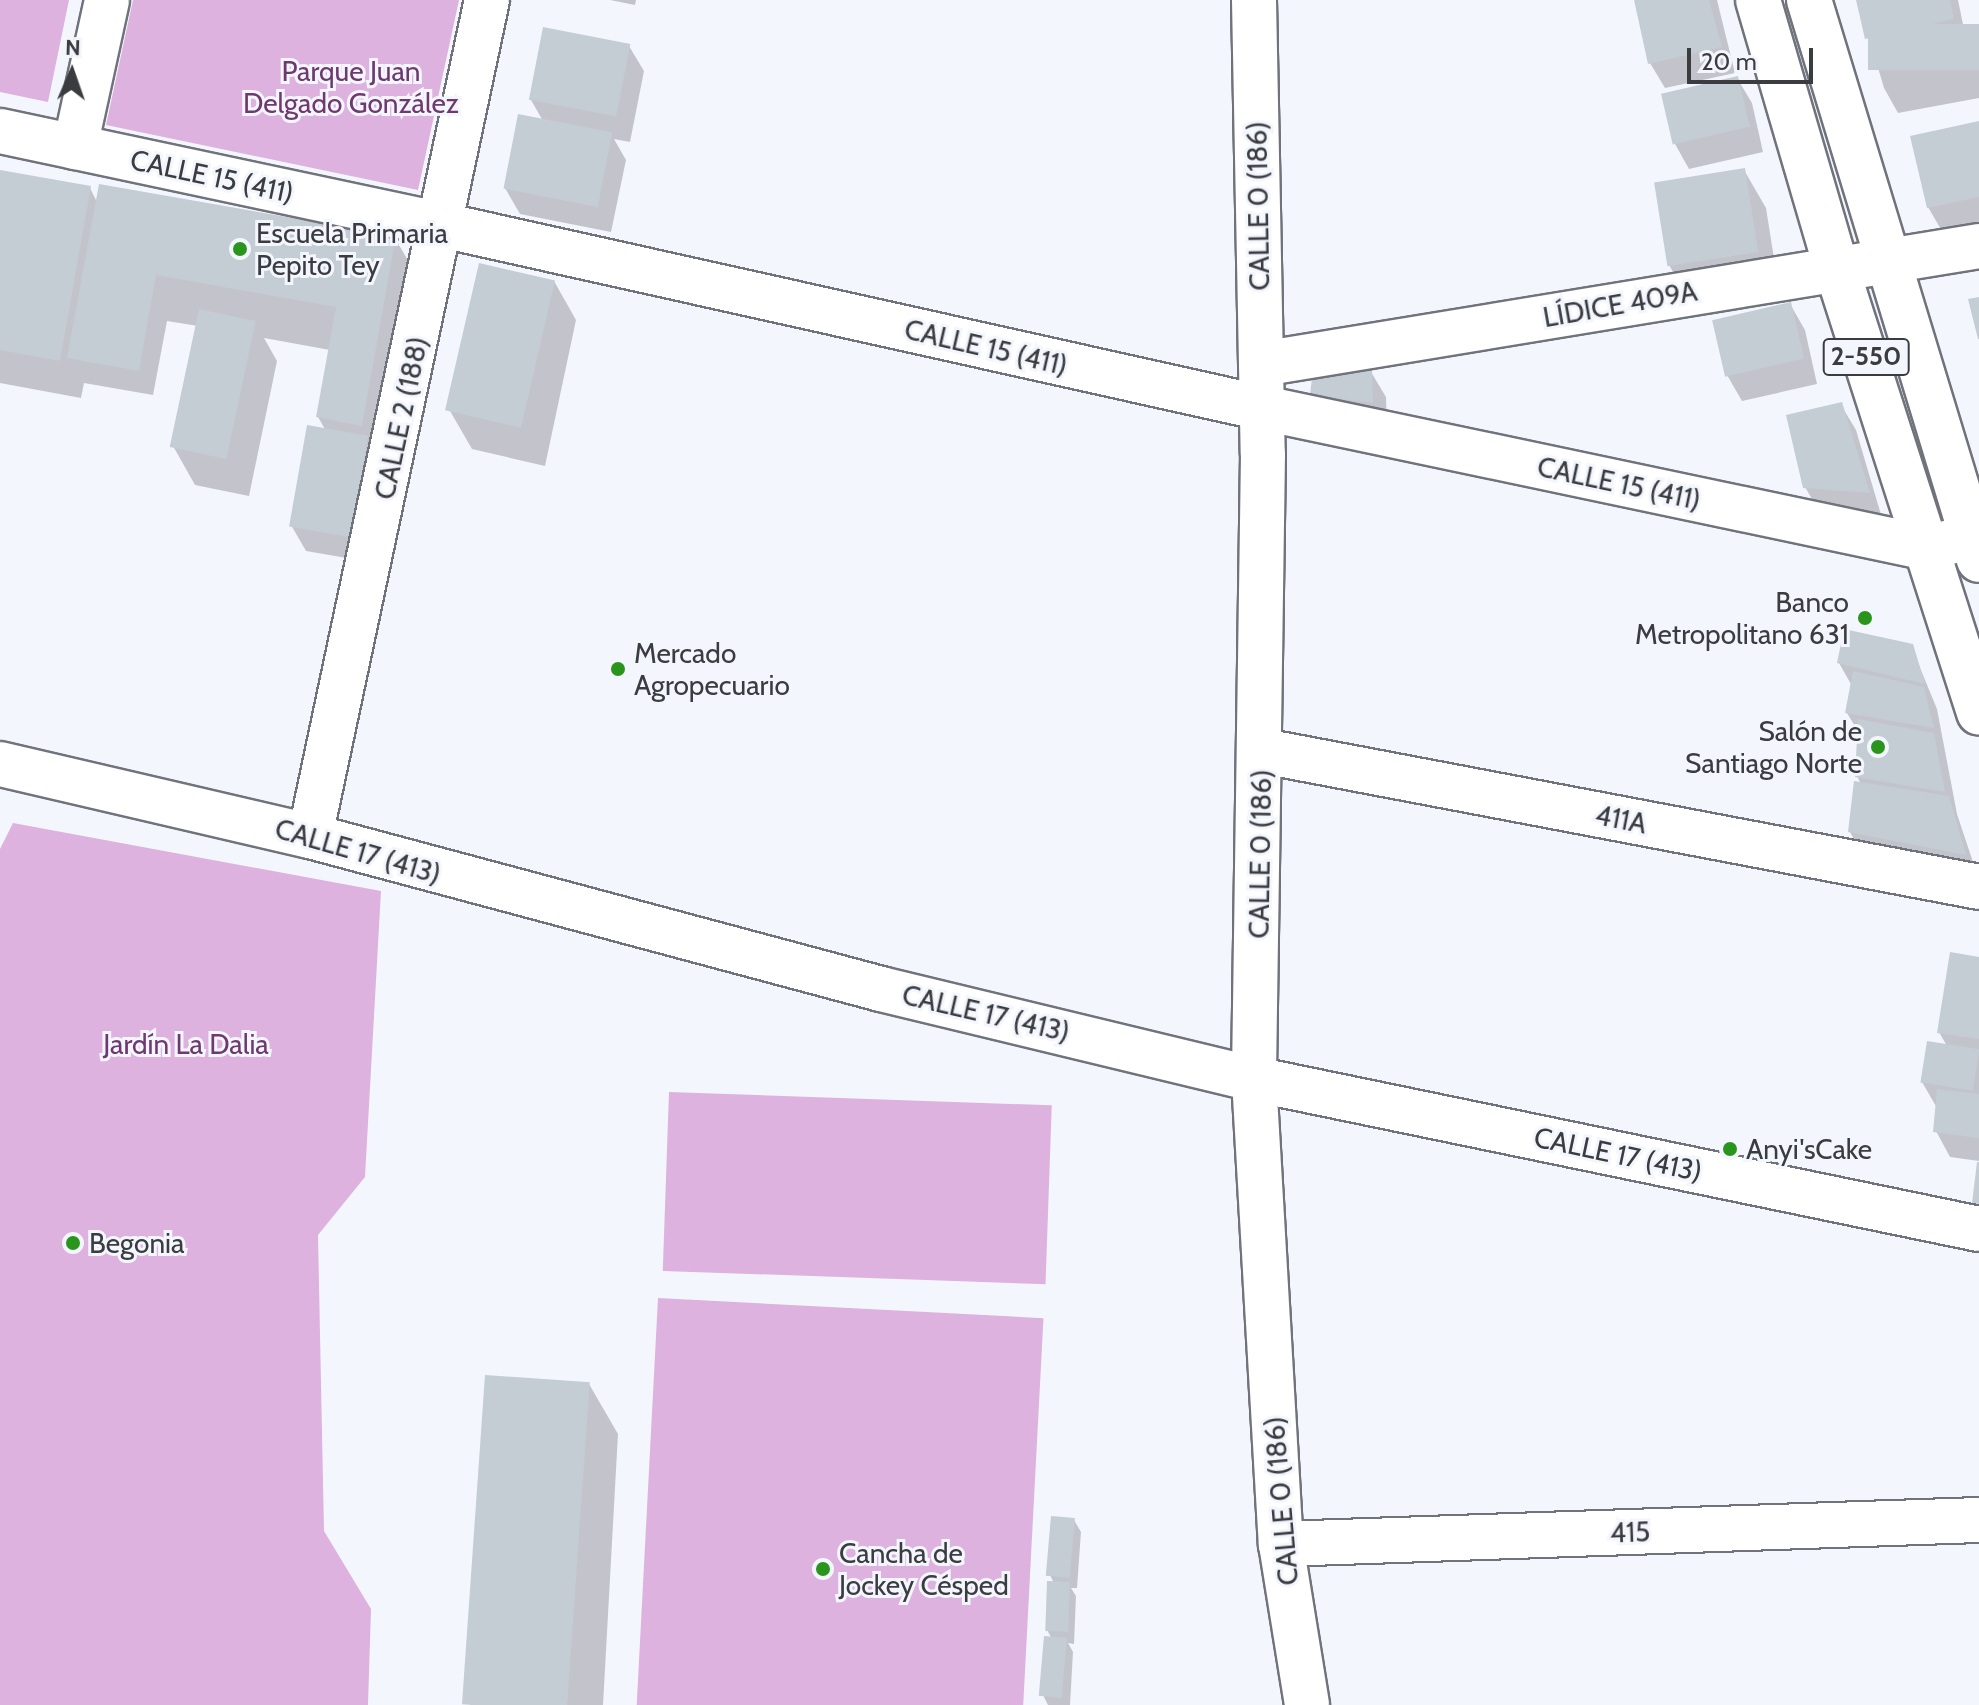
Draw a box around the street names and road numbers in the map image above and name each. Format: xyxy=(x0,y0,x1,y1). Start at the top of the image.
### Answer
street label: CALLE 0 (186) xyxy=(1240,121,1276,291)
street label: CALLE 15 (411) xyxy=(127,142,297,210)
street label: LÍDICE 409A xyxy=(1540,274,1700,334)
street label: CALLE 15 (411) xyxy=(901,312,1071,382)
street label: CALLE 2 (188) xyxy=(367,334,435,502)
road number: 2-550 xyxy=(1822,335,1910,379)
street label: CALLE 15 (411) xyxy=(1534,449,1704,517)
street label: CALLE 0 (186) xyxy=(1242,769,1278,939)
street label: 411A xyxy=(1592,798,1650,840)
street label: CALLE 17 (413) xyxy=(271,811,445,891)
street label: CALLE 17 (413) xyxy=(899,977,1073,1049)
street label: CALLE 17 (413) xyxy=(1531,1120,1705,1188)
street label: CALLE 0 (186) xyxy=(1257,1415,1305,1587)
street label: 415 xyxy=(1609,1515,1651,1549)

